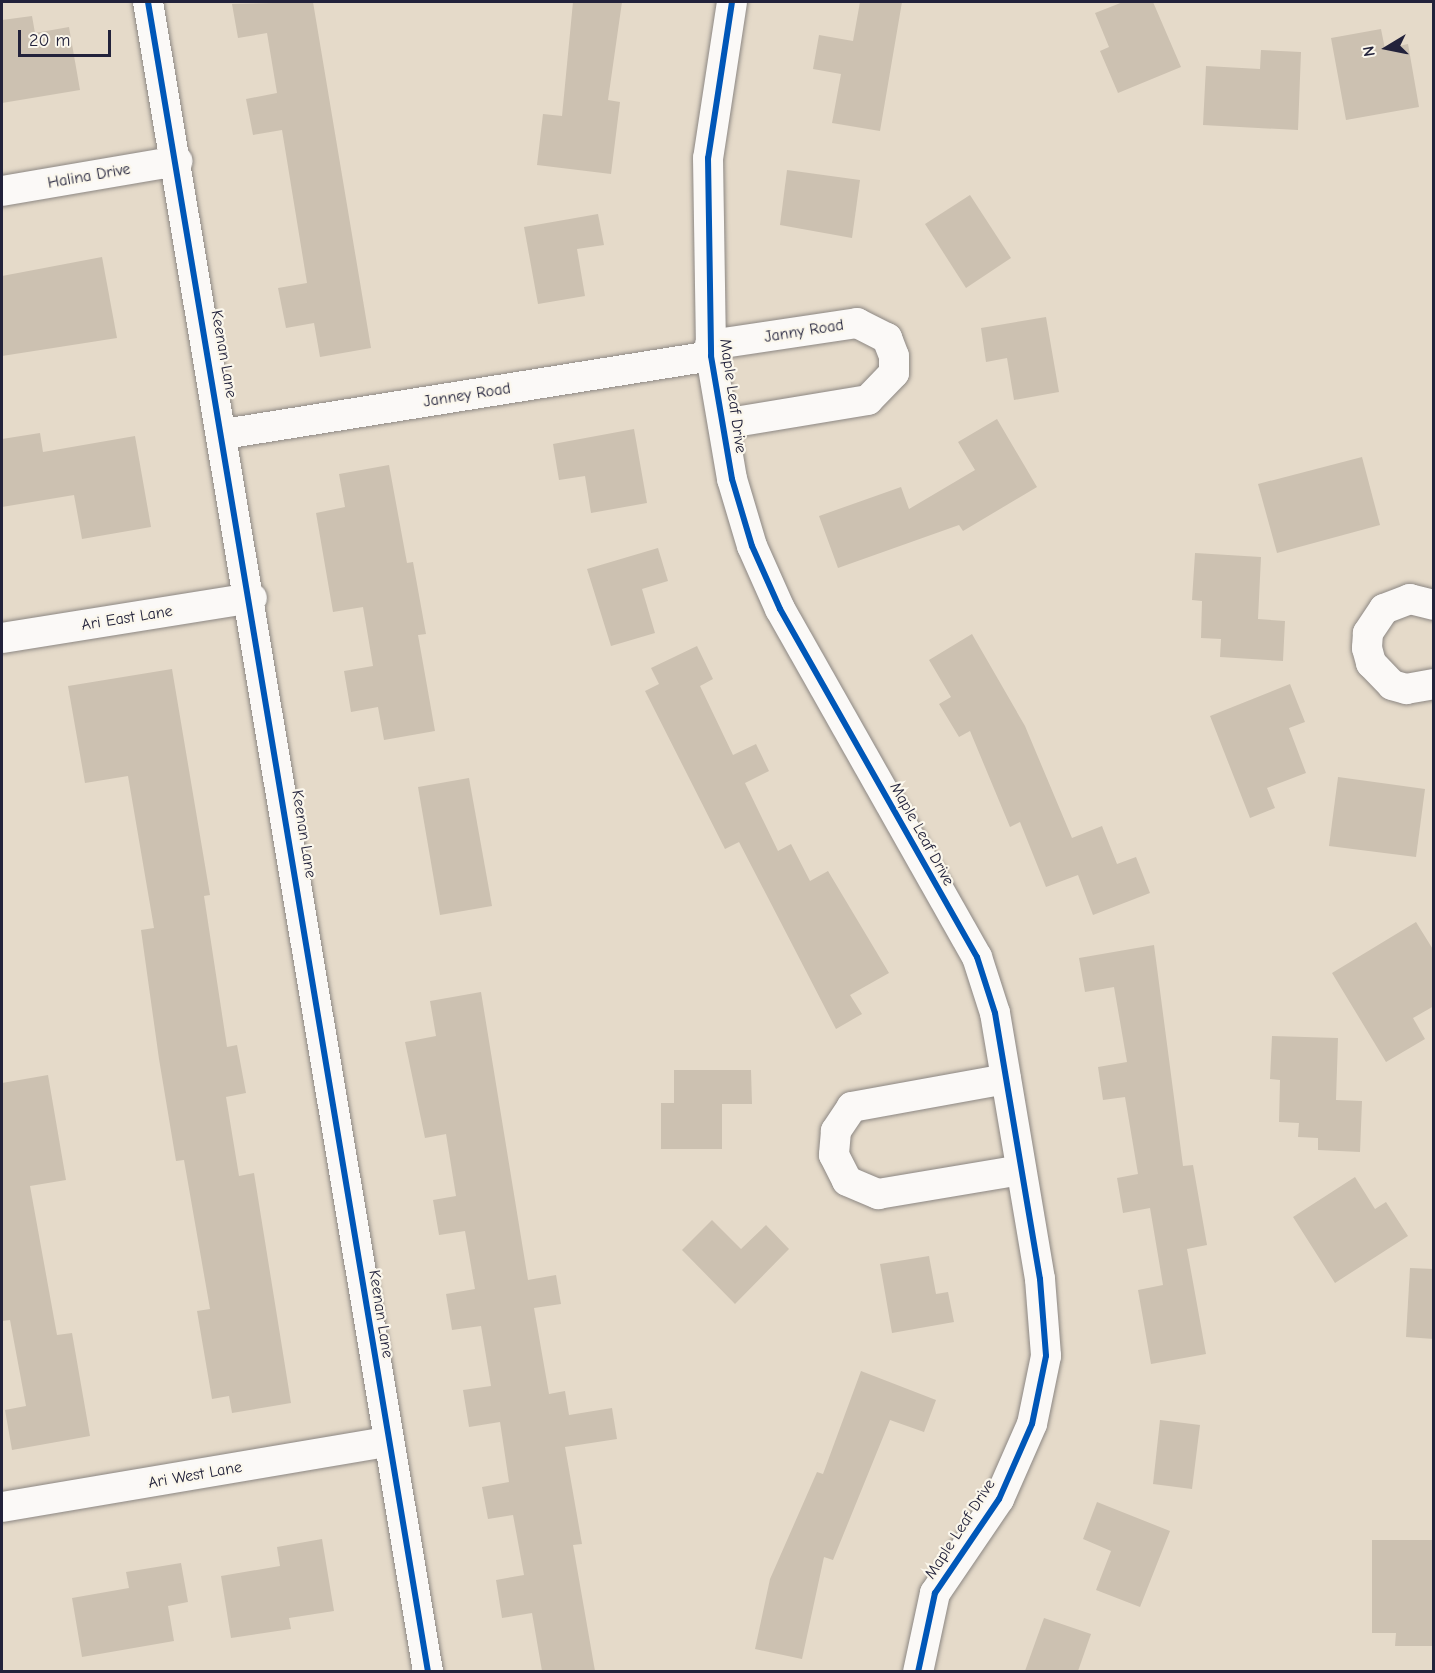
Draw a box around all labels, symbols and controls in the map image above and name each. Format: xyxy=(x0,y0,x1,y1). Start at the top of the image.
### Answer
scale bar xyxy=(21,18,114,56)
north arrow xyxy=(1357,18,1417,78)
text: 20 m xyxy=(29,30,70,51)
text: N xyxy=(1360,44,1379,58)
street label: Halina Drive xyxy=(46,159,132,193)
street label: Keenan Lane xyxy=(207,308,241,400)
street label: Janny Road xyxy=(763,315,845,347)
street label: Maple Leaf Drive xyxy=(715,338,751,454)
street label: Janney Road xyxy=(422,379,512,411)
street label: Ari East Lane xyxy=(80,601,174,635)
street label: Maple Leaf Drive xyxy=(886,779,958,889)
street label: Keenan Lane xyxy=(288,788,320,880)
street label: Keenan Lane xyxy=(365,1268,397,1360)
street label: Ari West Lane xyxy=(147,1457,243,1493)
street label: Maple Leaf Drive xyxy=(921,1475,999,1583)

